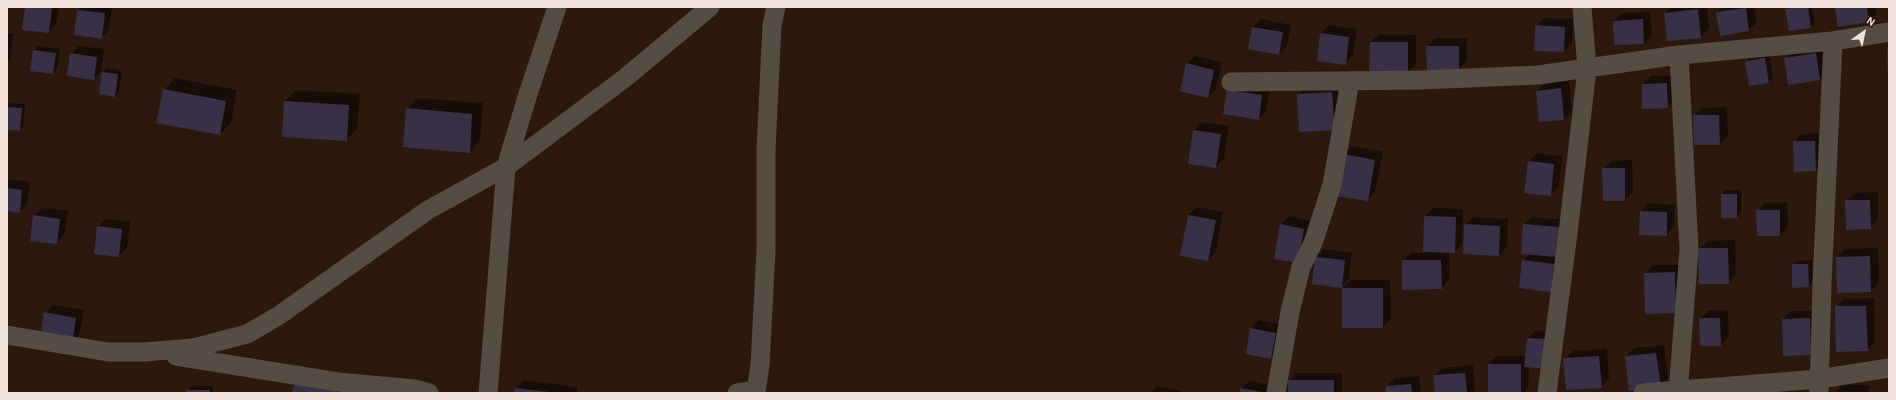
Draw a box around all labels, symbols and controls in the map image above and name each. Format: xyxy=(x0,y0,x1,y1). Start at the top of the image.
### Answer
north arrow xyxy=(1844,12,1884,52)
text: N xyxy=(1865,15,1877,28)

